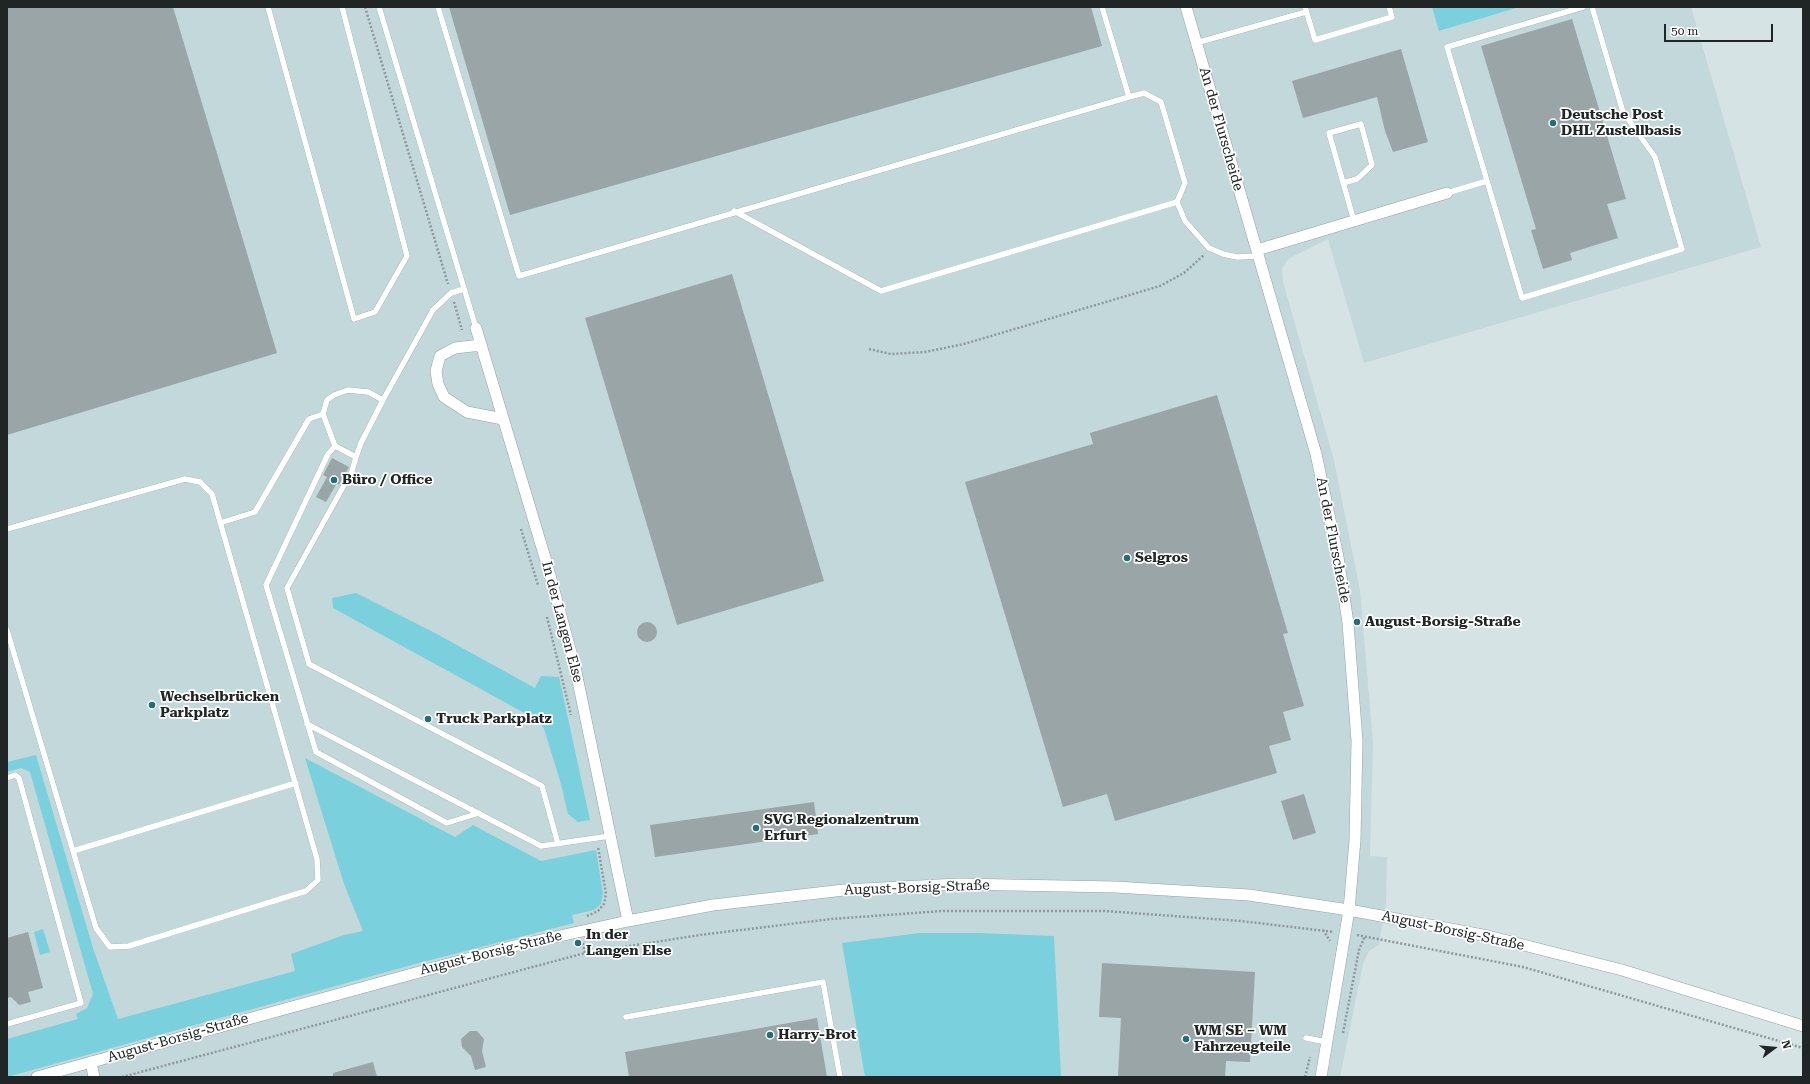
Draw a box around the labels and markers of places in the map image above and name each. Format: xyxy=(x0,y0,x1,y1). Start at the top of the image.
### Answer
place label: Deutsche Post DHL Zustellbasis xyxy=(1561,107,1681,140)
marker: Deutsche Post DHL Zustellbasis xyxy=(1548,118,1558,128)
place label: Büro / Office xyxy=(342,472,432,488)
marker: Büro / Office xyxy=(329,475,339,485)
place label: Selgros xyxy=(1135,550,1188,566)
marker: Selgros xyxy=(1122,553,1132,563)
place label: August-Borsig-Straße xyxy=(1365,614,1521,630)
marker: August-Borsig-Straße xyxy=(1352,617,1362,627)
place label: Wechselbrücken Parkplatz xyxy=(160,689,279,722)
marker: Wechselbrücken Parkplatz xyxy=(147,700,157,710)
place label: Truck Parkplatz xyxy=(436,711,552,727)
marker: Truck Parkplatz xyxy=(423,714,433,724)
place label: SVG Regionalzentrum Erfurt xyxy=(764,812,919,844)
marker: SVG Regionalzentrum Erfurt xyxy=(751,823,761,833)
place label: In der Langen Else xyxy=(586,927,671,960)
marker: In der Langen Else xyxy=(573,938,583,948)
place label: WM SE – WM Fahrzeugteile xyxy=(1194,1023,1291,1056)
place label: Harry-Brot xyxy=(778,1027,856,1043)
marker: Harry-Brot xyxy=(765,1030,775,1040)
marker: WM SE – WM Fahrzeugteile xyxy=(1181,1034,1191,1044)

